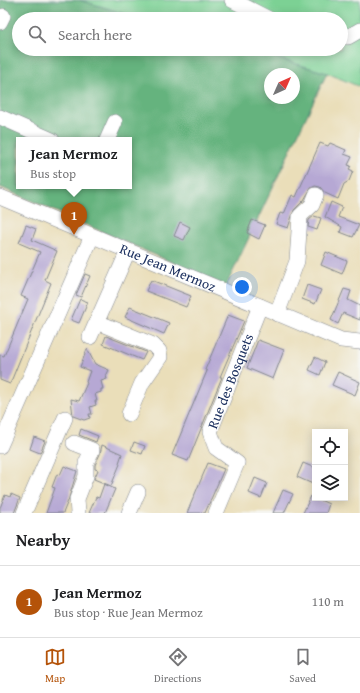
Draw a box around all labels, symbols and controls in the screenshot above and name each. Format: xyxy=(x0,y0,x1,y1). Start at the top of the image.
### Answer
search box xyxy=(12,12,348,56)
icon: search xyxy=(26,23,48,45)
text: Search here xyxy=(58,24,132,45)
north arrow xyxy=(264,68,300,104)
popup xyxy=(16,137,132,189)
text: Jean Mermoz xyxy=(30,143,118,164)
text: Bus stop xyxy=(30,164,76,183)
pin: 1 xyxy=(61,202,87,235)
street label: Rue Jean Mermoz xyxy=(117,238,219,296)
your location xyxy=(232,277,252,297)
street label: Rue des Bosquets xyxy=(202,330,258,431)
map controls xyxy=(312,429,348,501)
button: locate xyxy=(312,429,348,465)
button: layers xyxy=(312,465,348,501)
text: Nearby xyxy=(16,527,70,552)
text: Jean Mermoz xyxy=(54,582,142,603)
text: 1 xyxy=(26,592,32,611)
text: 110 m xyxy=(312,592,344,611)
text: Bus stop · Rue Jean Mermoz xyxy=(54,603,203,622)
tab: Map xyxy=(44,646,66,686)
tab: Directions xyxy=(154,646,201,686)
tab: Saved xyxy=(289,646,316,686)

